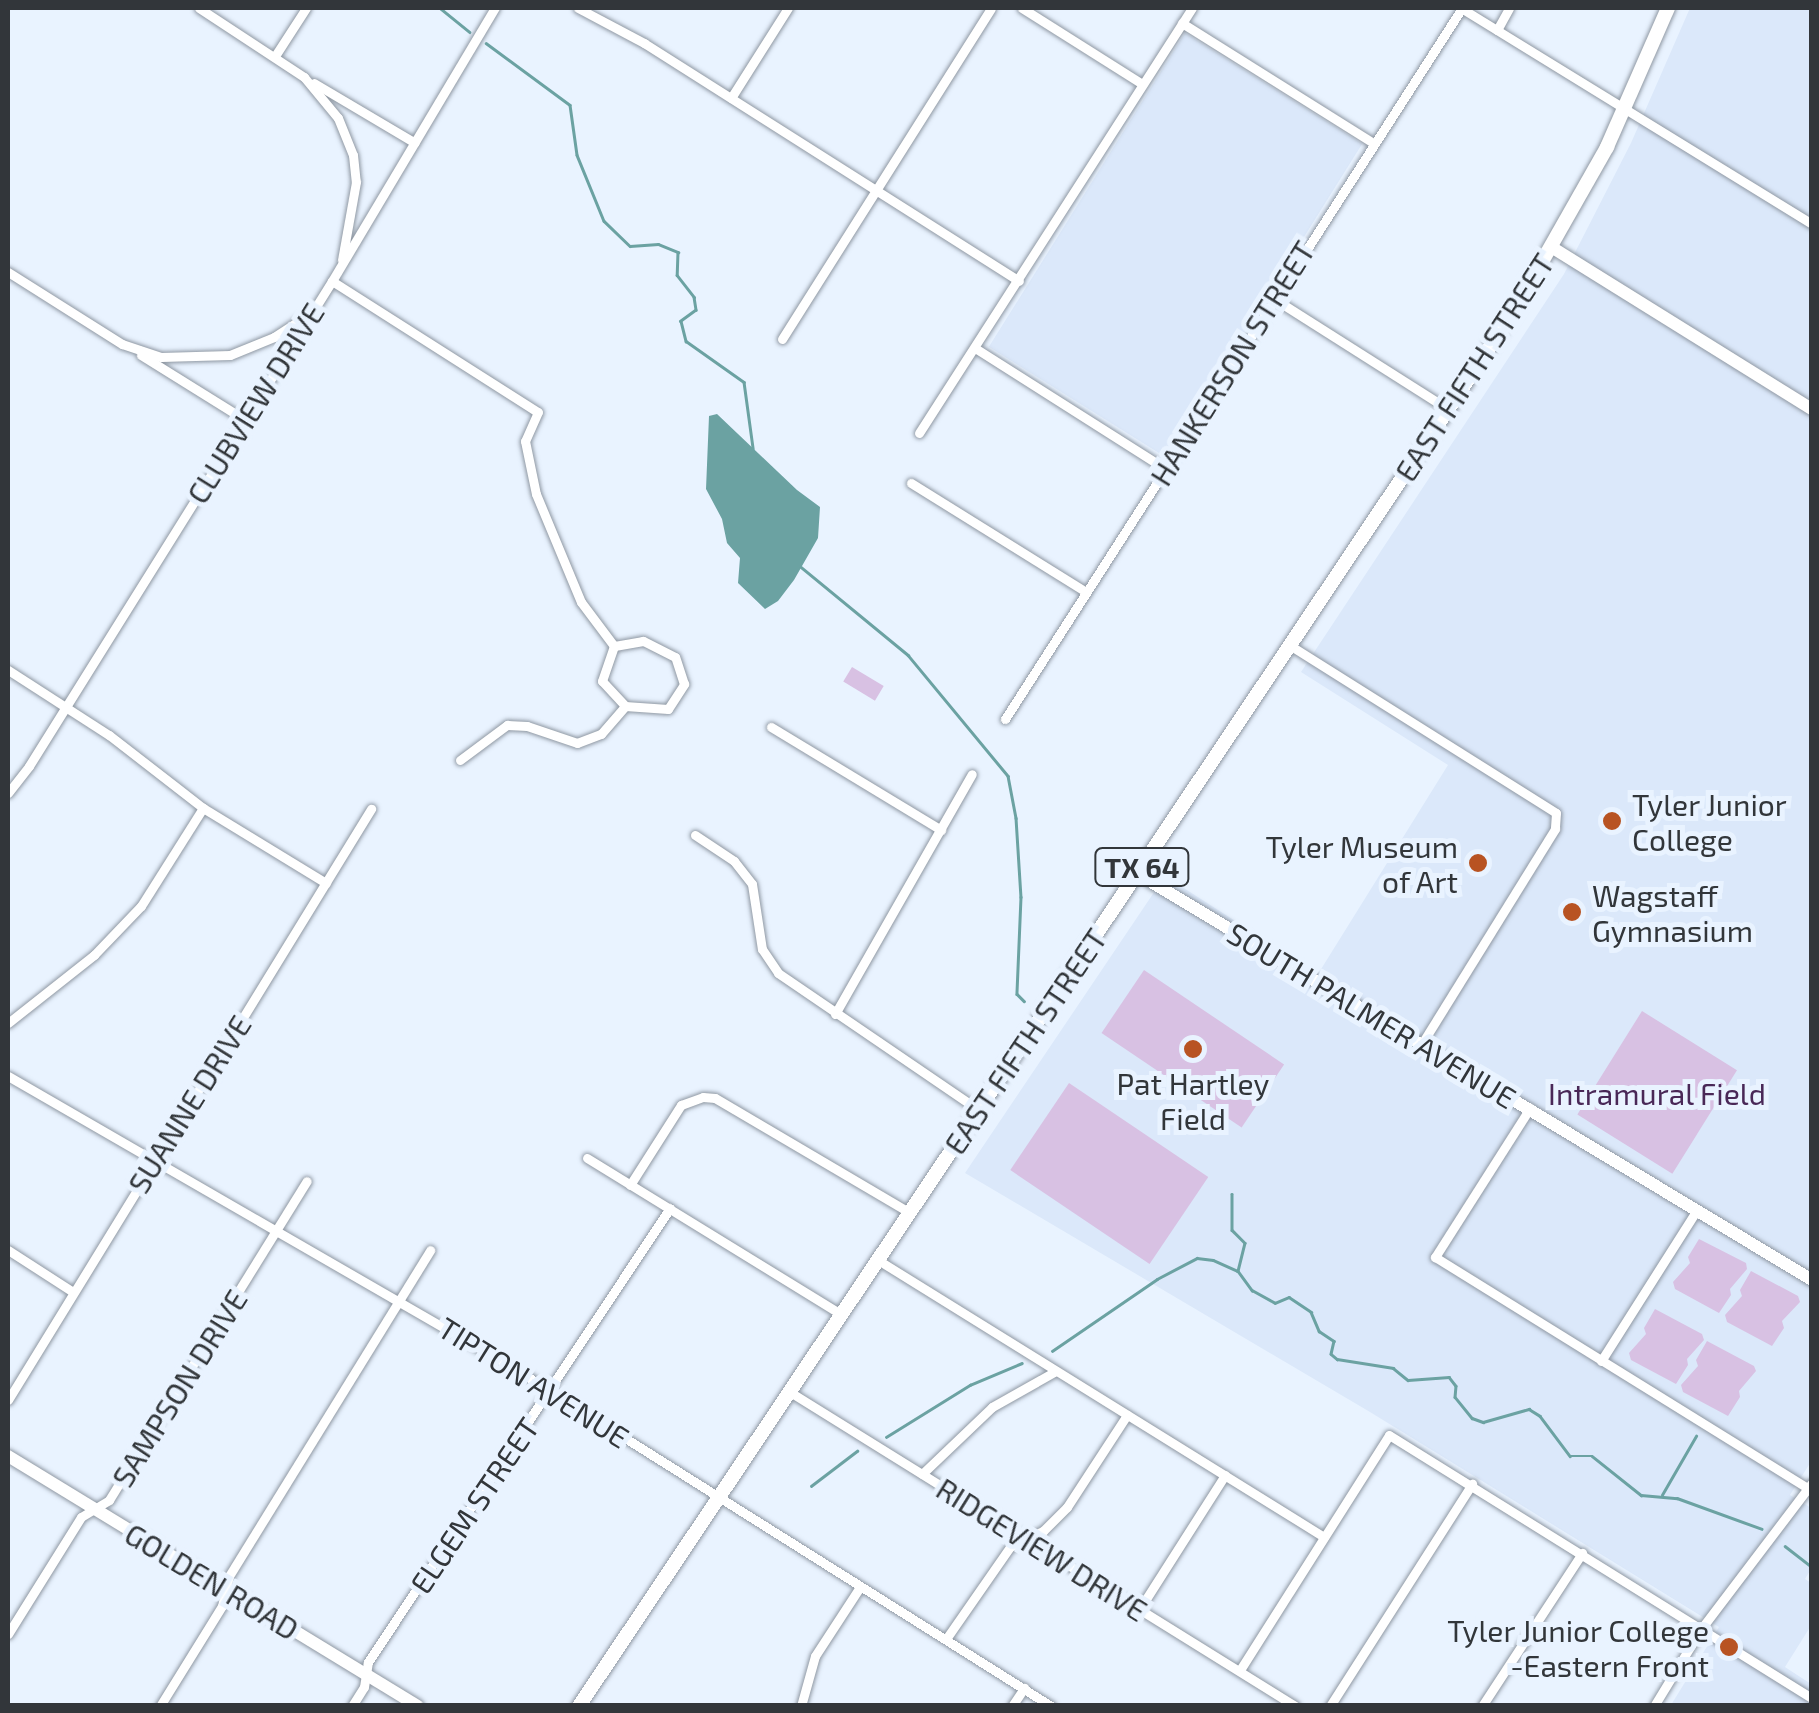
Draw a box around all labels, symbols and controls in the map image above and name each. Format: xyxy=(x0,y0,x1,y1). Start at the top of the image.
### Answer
street label: HANKERSON STREET xyxy=(1142,234,1322,492)
street label: EAST FIFTH STREET xyxy=(1387,246,1561,488)
street label: CLUBVIEW DRIVE xyxy=(179,296,331,510)
place label: Tyler Junior College xyxy=(1632,786,1788,856)
marker: Tyler Junior College xyxy=(1601,810,1623,832)
place label: Tyler Museum of Art xyxy=(1265,828,1458,898)
road number: TX 64 xyxy=(1092,844,1192,890)
marker: Tyler Museum of Art xyxy=(1467,852,1489,874)
place label: Wagstaff Gymnasium xyxy=(1592,877,1753,948)
marker: Wagstaff Gymnasium xyxy=(1561,901,1583,923)
street label: SOUTH PALMER AVENUE xyxy=(1221,914,1523,1116)
street label: EAST FIFTH STREET xyxy=(936,921,1114,1161)
street label: SUANNE DRIVE xyxy=(120,1009,258,1199)
marker: Pat Hartley Field xyxy=(1182,1038,1204,1060)
place label: Pat Hartley Field xyxy=(1117,1065,1269,1136)
park label: Intramural Field xyxy=(1548,1075,1766,1111)
street label: SAMPSON DRIVE xyxy=(104,1283,254,1493)
street label: TIPTON AVENUE xyxy=(432,1309,636,1455)
street label: ELGEM STREET xyxy=(402,1410,546,1600)
street label: RIDGEVIEW DRIVE xyxy=(930,1470,1154,1628)
street label: GOLDEN ROAD xyxy=(119,1515,305,1647)
place label: Tyler Junior College -Eastern Front xyxy=(1445,1612,1709,1682)
marker: Tyler Junior College -Eastern Front xyxy=(1718,1636,1740,1658)

